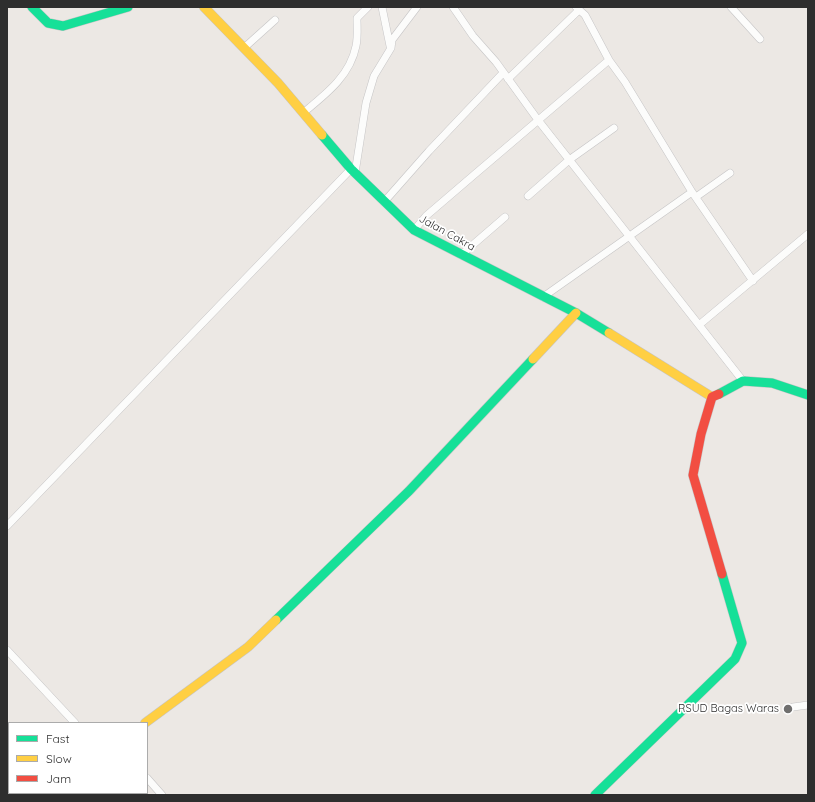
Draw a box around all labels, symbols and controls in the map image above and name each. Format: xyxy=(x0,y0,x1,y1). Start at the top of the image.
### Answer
street label: Jalan Cakra xyxy=(417,212,477,254)
place label: RSUD Bagas Waras xyxy=(678,702,779,716)
marker: RSUD Bagas Waras xyxy=(782,703,794,715)
legend xyxy=(8,722,148,794)
text: Fast xyxy=(46,731,70,746)
text: Slow xyxy=(46,751,72,766)
text: Jam xyxy=(46,771,71,786)

